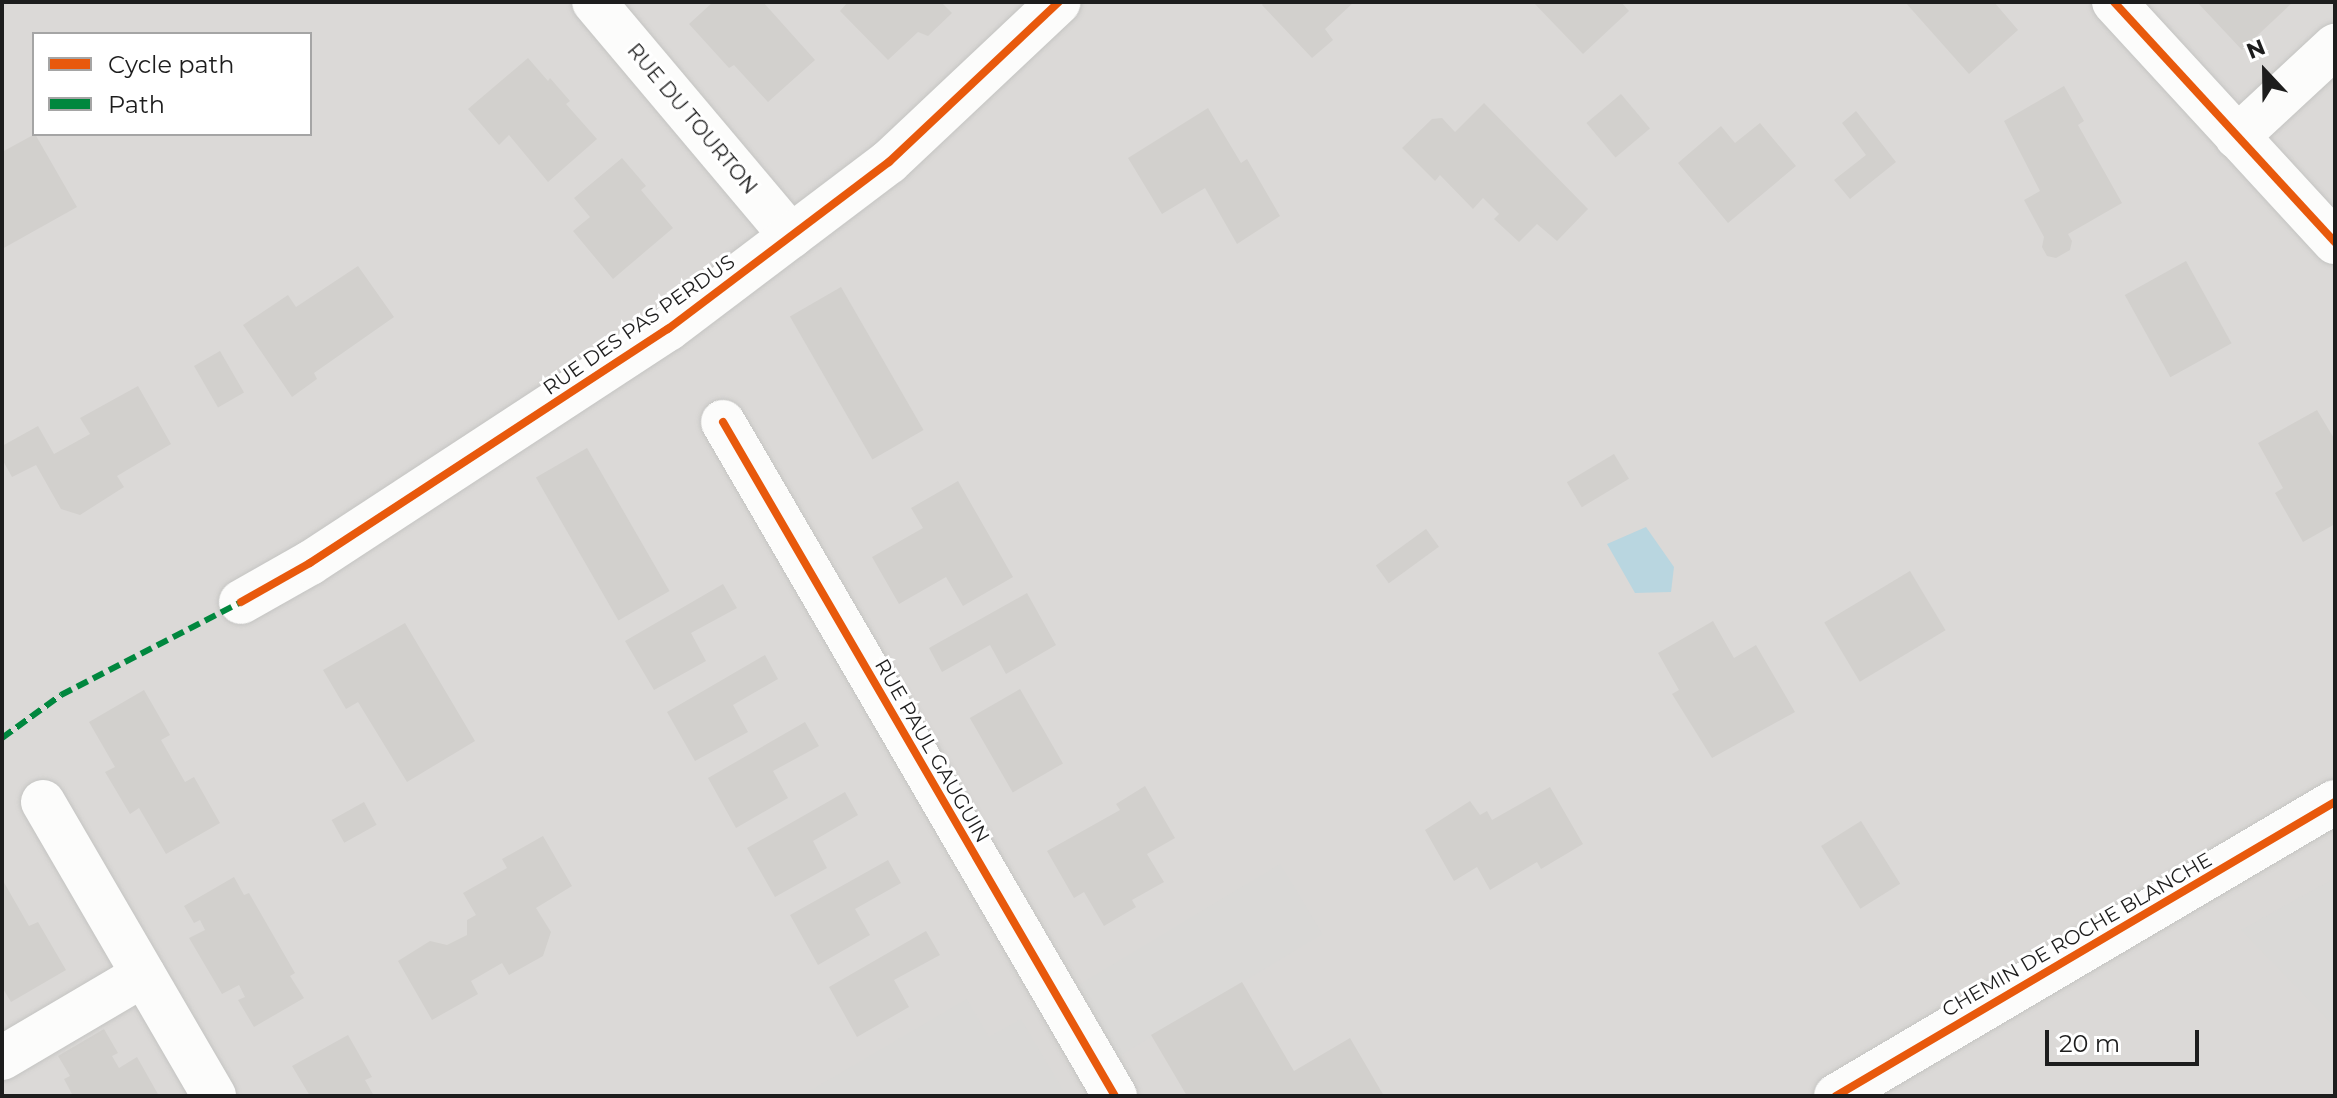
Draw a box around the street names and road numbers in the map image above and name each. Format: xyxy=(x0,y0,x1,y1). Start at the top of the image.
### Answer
street label: RUE DU TOURTON xyxy=(622,39,762,199)
street label: RUE DES PAS PERDUS xyxy=(539,250,739,400)
street label: RUE PAUL GAUGUIN xyxy=(870,655,994,847)
street label: CHEMIN DE ROCHE BLANCHE xyxy=(1938,848,2216,1022)

